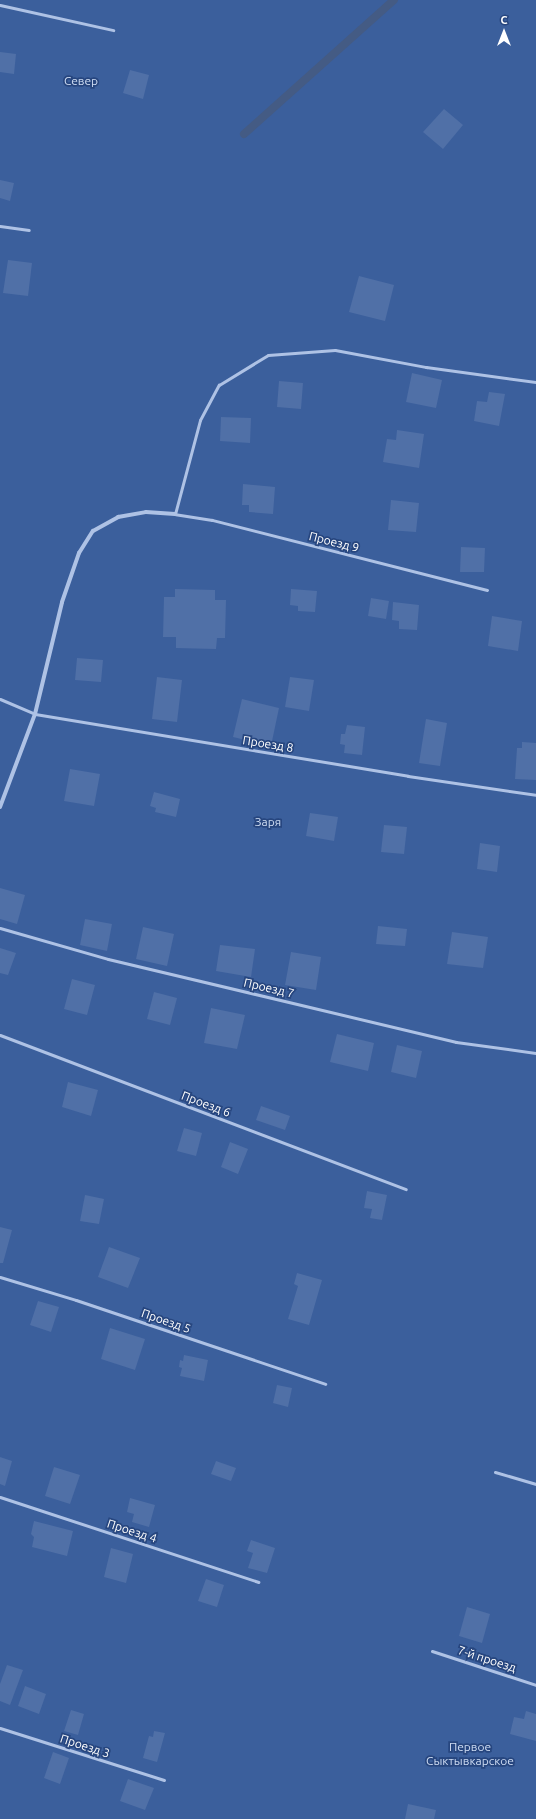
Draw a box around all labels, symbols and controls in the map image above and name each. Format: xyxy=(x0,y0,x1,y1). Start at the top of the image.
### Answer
north arrow xyxy=(484,12,524,52)
text: С xyxy=(500,14,508,26)
park label: Север xyxy=(64,74,98,88)
street label: Проезд 9 xyxy=(307,529,361,555)
street label: Проезд 8 xyxy=(242,733,294,755)
park label: Заря xyxy=(255,815,281,829)
street label: Проезд 7 xyxy=(242,975,296,1001)
street label: Проезд 6 xyxy=(180,1088,232,1120)
street label: Проезд 5 xyxy=(139,1306,193,1336)
street label: Проезд 4 xyxy=(105,1516,159,1546)
street label: 7-й проезд xyxy=(456,1643,518,1675)
street label: Проезд 3 xyxy=(58,1731,112,1761)
park label: Первое Сыктывкарское xyxy=(426,1740,514,1768)

